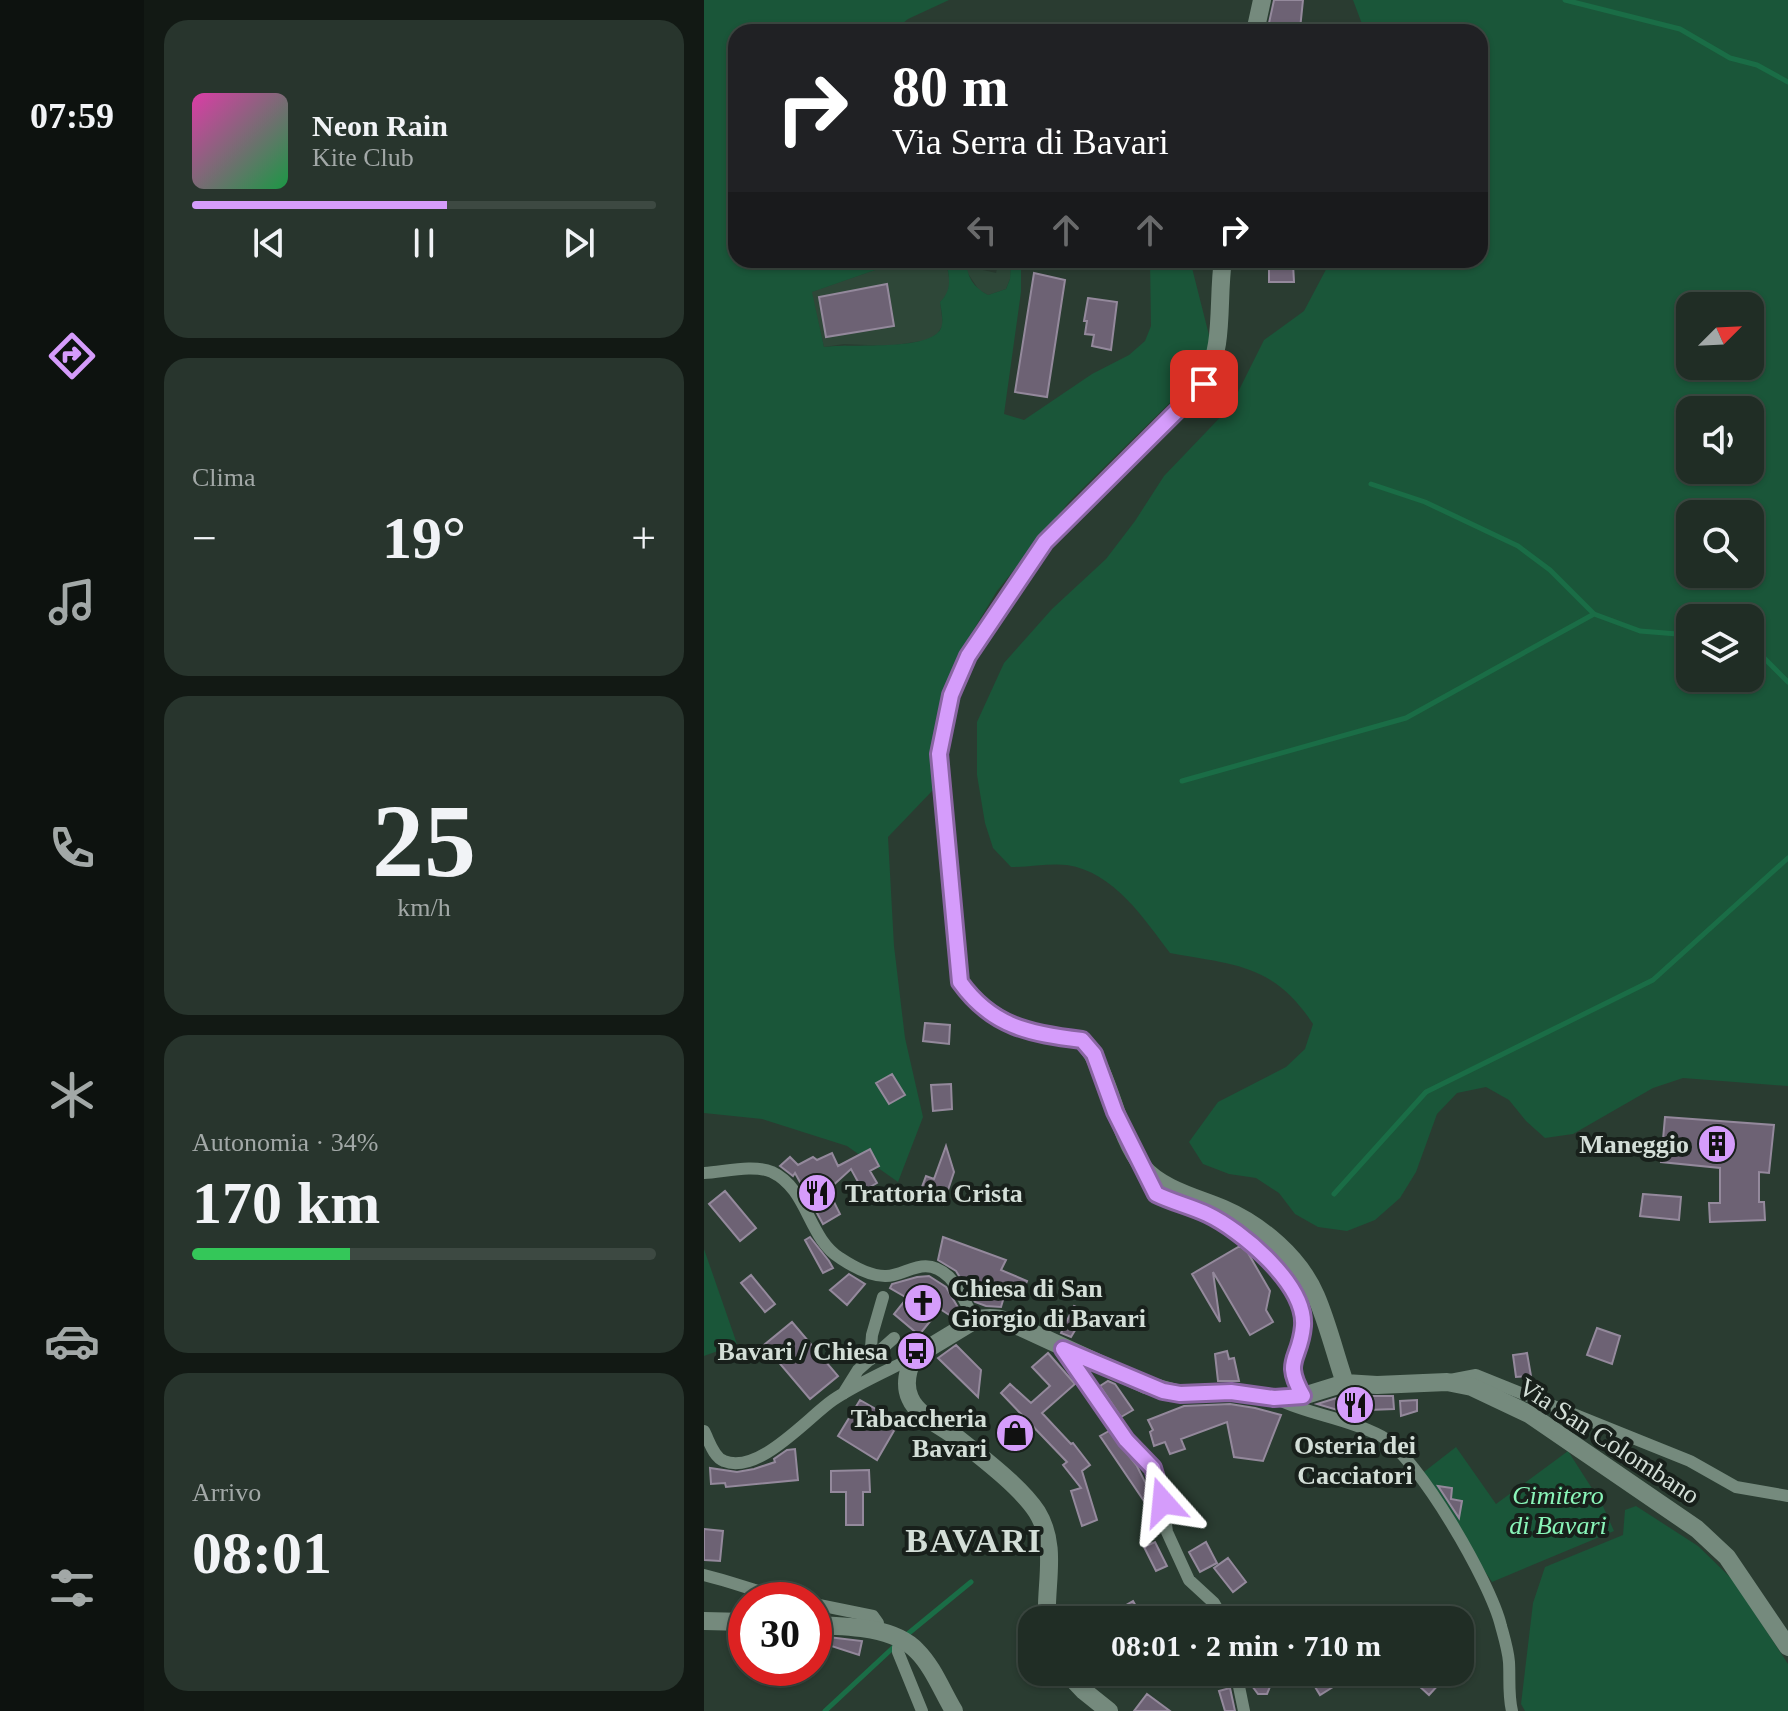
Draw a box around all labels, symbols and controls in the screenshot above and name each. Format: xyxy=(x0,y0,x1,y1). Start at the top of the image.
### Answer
icon: right xyxy=(760,56,864,160)
text: 80 m xyxy=(892,56,1009,118)
text: 07:59 xyxy=(30,96,114,136)
text: Neon Rain xyxy=(312,109,448,142)
text: Via Serra di Bavari xyxy=(892,122,1169,162)
text: Kite Club xyxy=(312,143,414,172)
icon: left xyxy=(960,208,1004,252)
icon: ahead xyxy=(1044,208,1088,252)
icon: ahead xyxy=(1128,208,1172,252)
icon: right xyxy=(1212,208,1256,252)
icon: previous xyxy=(247,221,291,265)
icon: pause xyxy=(402,221,446,265)
icon: next xyxy=(557,221,601,265)
north arrow xyxy=(1676,292,1764,380)
map controls xyxy=(1676,292,1764,692)
icon: directions xyxy=(44,328,100,384)
pin xyxy=(1170,350,1238,418)
icon: arrive xyxy=(1182,362,1226,406)
button: sound xyxy=(1676,396,1764,484)
text: Clima xyxy=(192,463,256,492)
button: search xyxy=(1676,500,1764,588)
text: 19° xyxy=(382,505,466,571)
text: − xyxy=(192,514,217,563)
text: + xyxy=(631,514,656,563)
icon: music xyxy=(44,574,100,630)
button: layers xyxy=(1676,604,1764,692)
text: 25 xyxy=(372,783,476,898)
icon: phone xyxy=(44,820,100,876)
text: km/h xyxy=(397,893,451,922)
icon: climate xyxy=(44,1067,100,1123)
building icon: Maneggio xyxy=(1696,1123,1738,1165)
text: Autonomia · 34% xyxy=(192,1128,378,1157)
place label: Maneggio xyxy=(1579,1130,1689,1159)
text: 170 km xyxy=(192,1170,380,1236)
restaurant icon: Trattoria Crista xyxy=(796,1172,838,1214)
place label: Trattoria Crista xyxy=(845,1179,1023,1208)
place label: Chiesa di San Giorgio di Bavari xyxy=(951,1274,1146,1333)
church icon: Chiesa di San Giorgio di Bavari xyxy=(902,1282,944,1324)
icon: car xyxy=(44,1313,100,1369)
bus stop icon: Bavari / Chiesa xyxy=(895,1330,937,1372)
place label: Bavari / Chiesa xyxy=(718,1337,888,1366)
street label: Via San Colombano xyxy=(1513,1372,1705,1510)
restaurant icon: Osteria dei Cacciatori xyxy=(1334,1384,1376,1426)
place label: Tabaccheria Bavari xyxy=(851,1404,987,1463)
shop icon: Tabaccheria Bavari xyxy=(994,1412,1036,1454)
place label: Osteria dei Cacciatori xyxy=(1294,1431,1416,1490)
position arrow xyxy=(1121,1460,1205,1544)
text: Arrivo xyxy=(192,1478,261,1507)
park label: Cimitero di Bavari xyxy=(1509,1481,1607,1540)
text: 08:01 xyxy=(192,1520,332,1586)
district label: BAVARI xyxy=(905,1522,1043,1559)
icon: filters xyxy=(44,1560,100,1616)
speed limit sign: 30 xyxy=(728,1582,832,1686)
text: 08:01 · 2 min · 710 m xyxy=(1111,1629,1381,1662)

